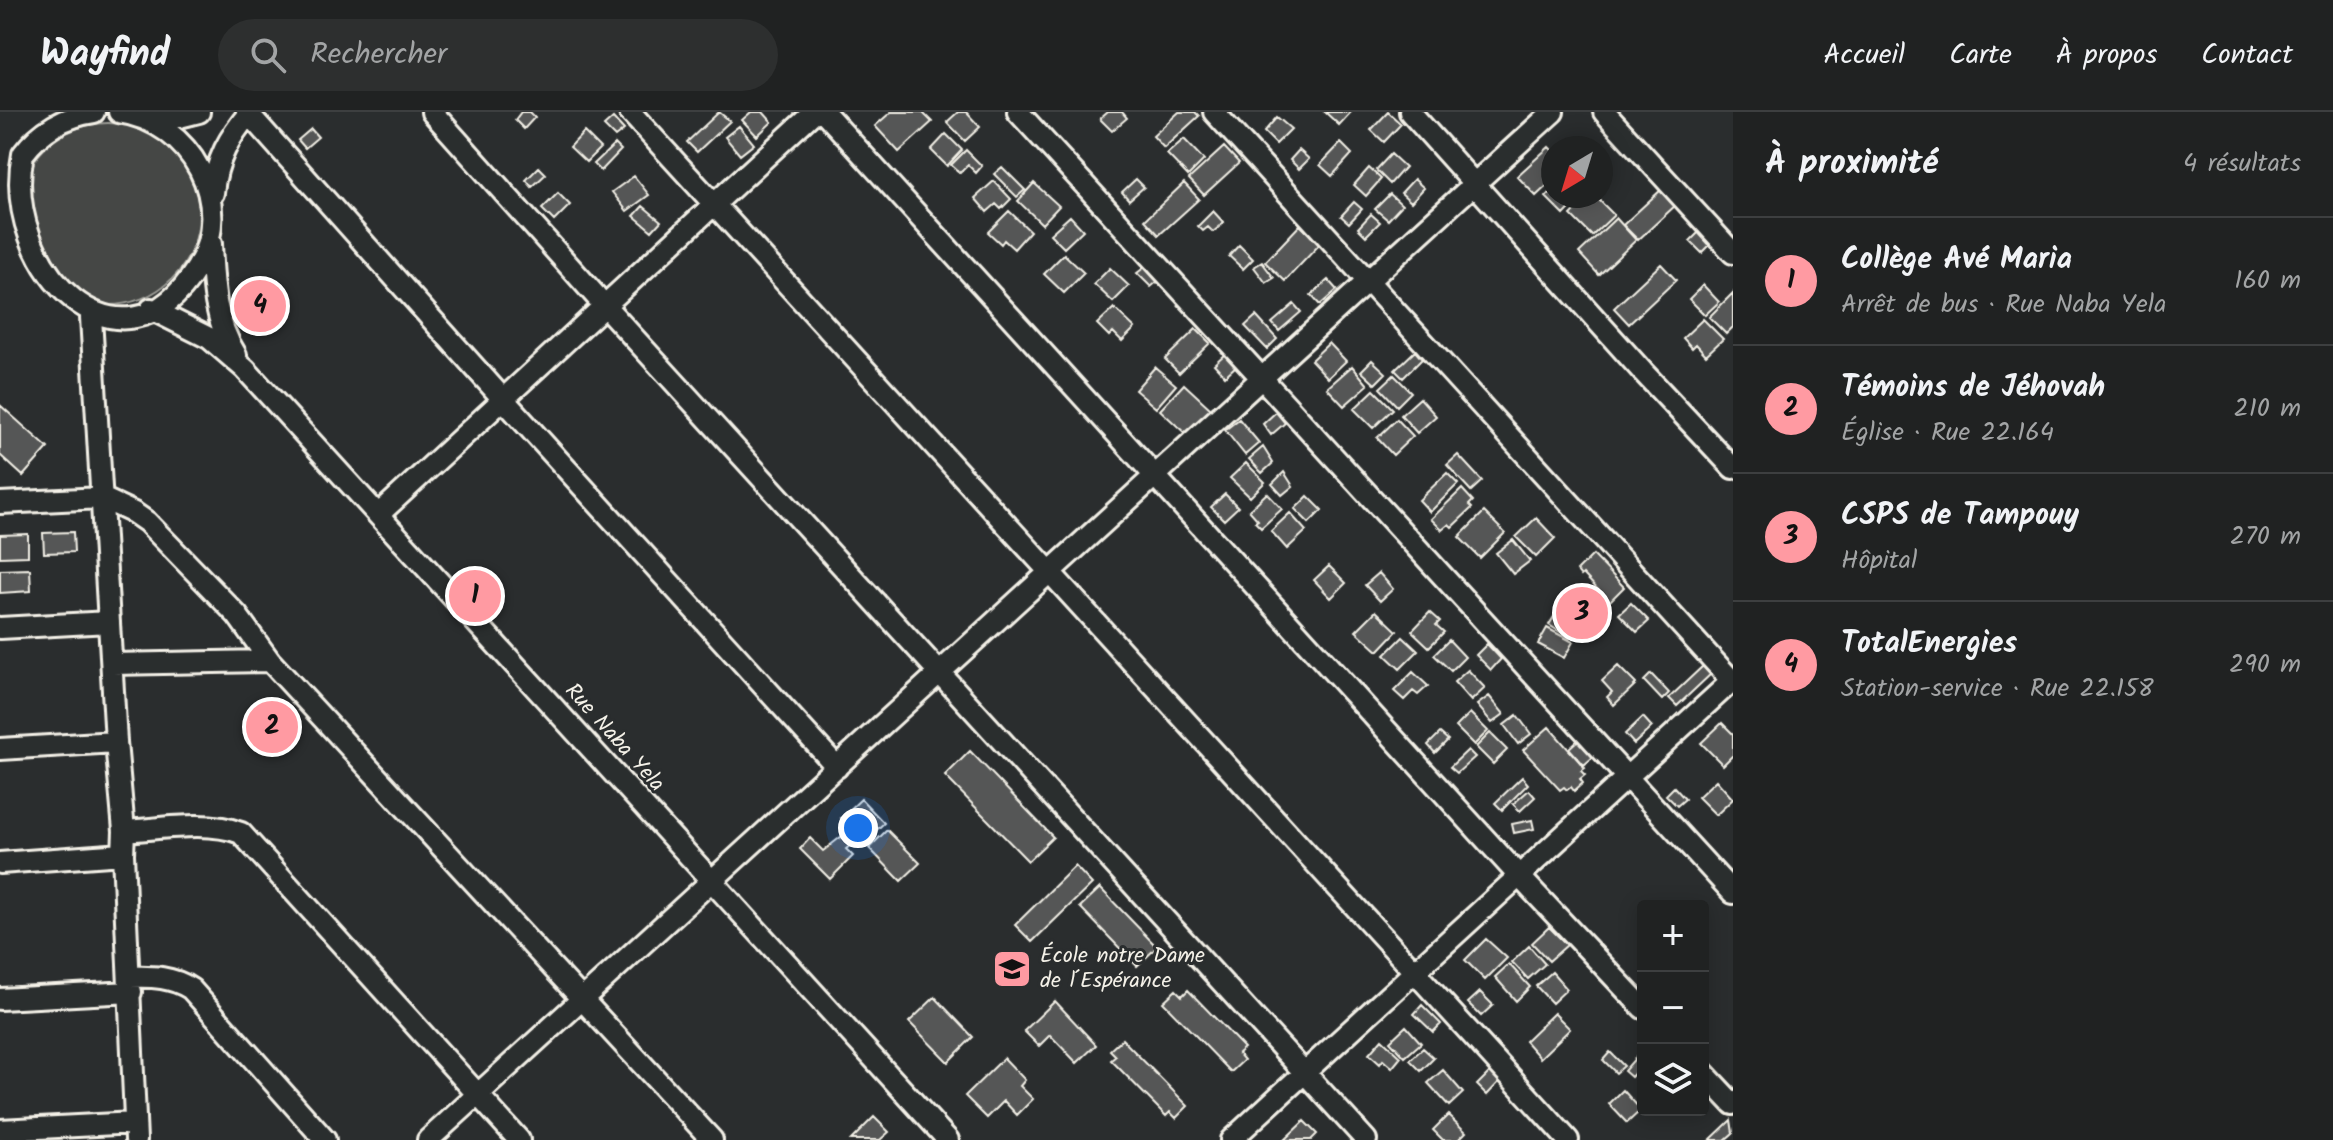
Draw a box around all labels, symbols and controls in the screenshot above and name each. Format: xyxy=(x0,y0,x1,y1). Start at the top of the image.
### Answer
search box xyxy=(218,19,778,91)
text: Wayfind xyxy=(40,25,170,85)
text: Rechercher xyxy=(310,31,447,79)
icon: search xyxy=(246,33,290,77)
text: Accueil xyxy=(1824,33,1905,78)
text: Carte xyxy=(1949,33,2012,78)
text: À propos xyxy=(2056,33,2157,78)
text: Contact xyxy=(2201,33,2293,78)
north arrow xyxy=(1541,136,1613,208)
text: À proximité xyxy=(1765,137,1938,191)
text: 4 résultats xyxy=(2183,143,2301,185)
text: Collège Avé Maria xyxy=(1841,236,2072,284)
text: 1 xyxy=(1787,260,1795,302)
text: 160 m xyxy=(2234,260,2301,302)
pin: 4 xyxy=(234,276,286,336)
text: Arrêt de bus · Rue Naba Yela xyxy=(1841,284,2166,326)
text: Témoins de Jéhovah xyxy=(1841,364,2105,412)
text: 2 xyxy=(1783,388,1799,430)
text: 210 m xyxy=(2234,388,2301,430)
text: Église · Rue 22.164 xyxy=(1841,412,2054,454)
text: CSPS de Tampouy xyxy=(1841,492,2079,540)
text: 3 xyxy=(1784,516,1798,558)
text: 270 m xyxy=(2230,516,2301,558)
text: Hôpital xyxy=(1841,540,1917,582)
pin: 1 xyxy=(449,566,501,626)
pin: 3 xyxy=(1556,583,1608,643)
text: TotalEnergies xyxy=(1841,620,2017,668)
text: 4 xyxy=(1784,644,1798,686)
text: 290 m xyxy=(2229,644,2301,686)
text: Station-service · Rue 22.158 xyxy=(1841,668,2154,710)
street label: Rue Naba Yela xyxy=(555,676,673,800)
pin: 2 xyxy=(246,697,298,757)
your location xyxy=(838,808,878,848)
map controls xyxy=(1637,900,1709,1116)
button: + xyxy=(1637,900,1709,972)
place label: École notre Dame de l´Espérance xyxy=(1040,939,1205,999)
school or university icon: École notre Dame de l´Espérance xyxy=(991,948,1033,990)
button: − xyxy=(1637,972,1709,1044)
button: layers xyxy=(1637,1044,1709,1116)

